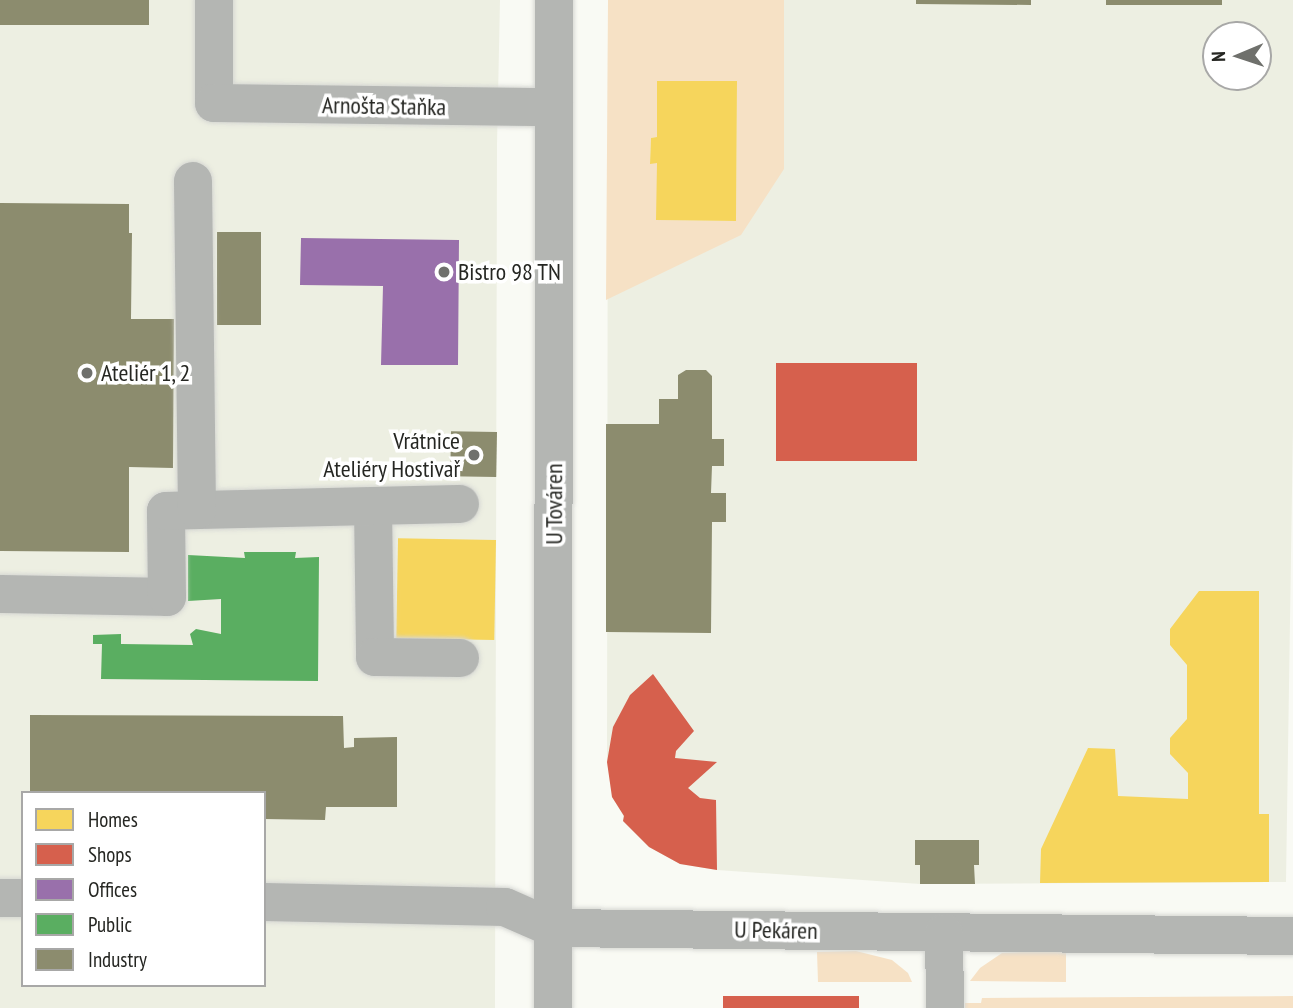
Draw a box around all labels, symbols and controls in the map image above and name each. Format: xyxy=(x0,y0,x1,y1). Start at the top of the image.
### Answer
north arrow xyxy=(1202,21,1272,91)
text: N xyxy=(1206,51,1230,62)
street label: Arnošta Staňka xyxy=(322,91,446,121)
place label: Bistro 98 TN xyxy=(458,258,562,286)
marker: Bistro 98 TN xyxy=(436,264,452,280)
place label: Ateliér 1, 2 xyxy=(101,359,192,387)
marker: Ateliér 1, 2 xyxy=(79,365,95,381)
place label: Vrátnice Ateliéry Hostivař xyxy=(323,427,460,483)
marker: Vrátnice Ateliéry Hostivař xyxy=(466,447,482,463)
street label: U Továren xyxy=(540,463,568,545)
legend xyxy=(21,791,266,987)
text: Homes xyxy=(88,806,138,833)
text: Shops xyxy=(88,841,132,868)
text: Offices xyxy=(88,876,137,903)
text: Public xyxy=(88,911,132,938)
street label: U Pekáren xyxy=(734,915,818,945)
text: Industry xyxy=(88,946,147,973)

